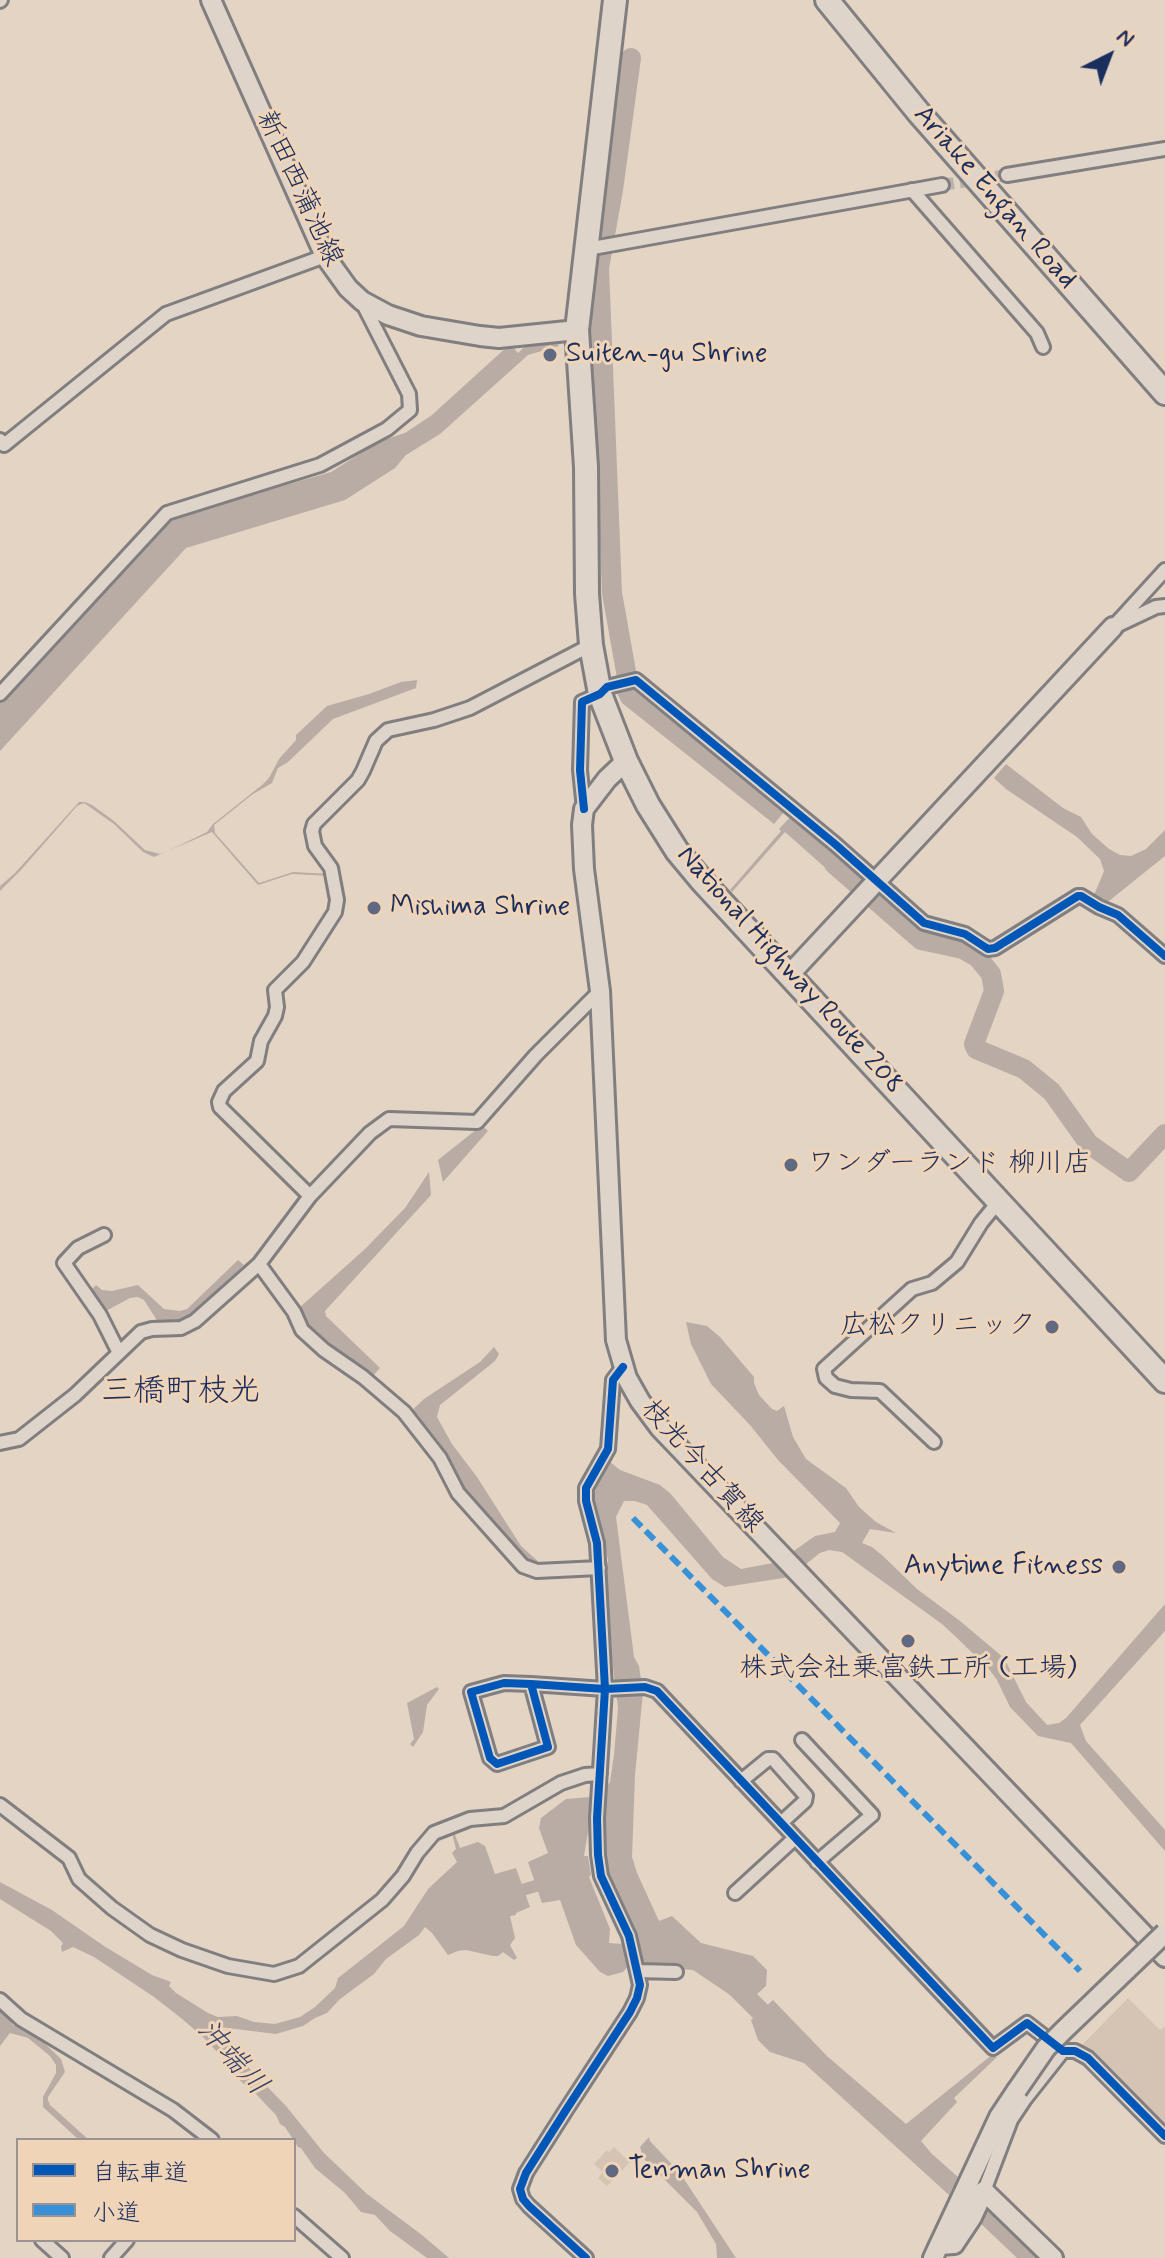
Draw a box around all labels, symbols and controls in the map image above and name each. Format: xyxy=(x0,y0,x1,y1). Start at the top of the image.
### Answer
north arrow xyxy=(1069,16,1149,96)
text: N xyxy=(1110,23,1140,53)
street label: Ariake Engan Road xyxy=(905,99,1083,297)
street label: 新田西蒲池線 xyxy=(247,106,349,272)
place label: Suiten-gu Shrine xyxy=(566,338,768,372)
marker: Suiten-gu Shrine xyxy=(541,346,559,364)
street label: National Highway Route 208 xyxy=(668,840,910,1102)
place label: Mishima Shrine xyxy=(390,891,570,925)
marker: Mishima Shrine xyxy=(365,899,383,917)
place label: ワンダーランド 柳川店 xyxy=(807,1148,1092,1182)
marker: ワンダーランド 柳川店 xyxy=(782,1156,800,1174)
place label: 広松クリニック xyxy=(840,1310,1036,1344)
marker: 広松クリニック xyxy=(1043,1318,1061,1336)
district label: 三橋町枝光 xyxy=(101,1374,261,1412)
street label: 枝光今古賀線 xyxy=(632,1393,770,1541)
place label: Anytime Fitness xyxy=(904,1550,1103,1584)
marker: Anytime Fitness xyxy=(1110,1558,1128,1576)
marker: 株式会社乗富鉄工所 (工場) xyxy=(899,1632,917,1650)
place label: 株式会社乗富鉄工所 (工場) xyxy=(739,1653,1077,1687)
water label: 沖端川 xyxy=(188,2014,274,2104)
legend xyxy=(16,2138,296,2242)
place label: Tenman Shrine xyxy=(628,2154,811,2188)
text: 自転車道 xyxy=(92,2158,188,2189)
marker: Tenman Shrine xyxy=(603,2162,621,2180)
text: 小道 xyxy=(92,2198,140,2229)

